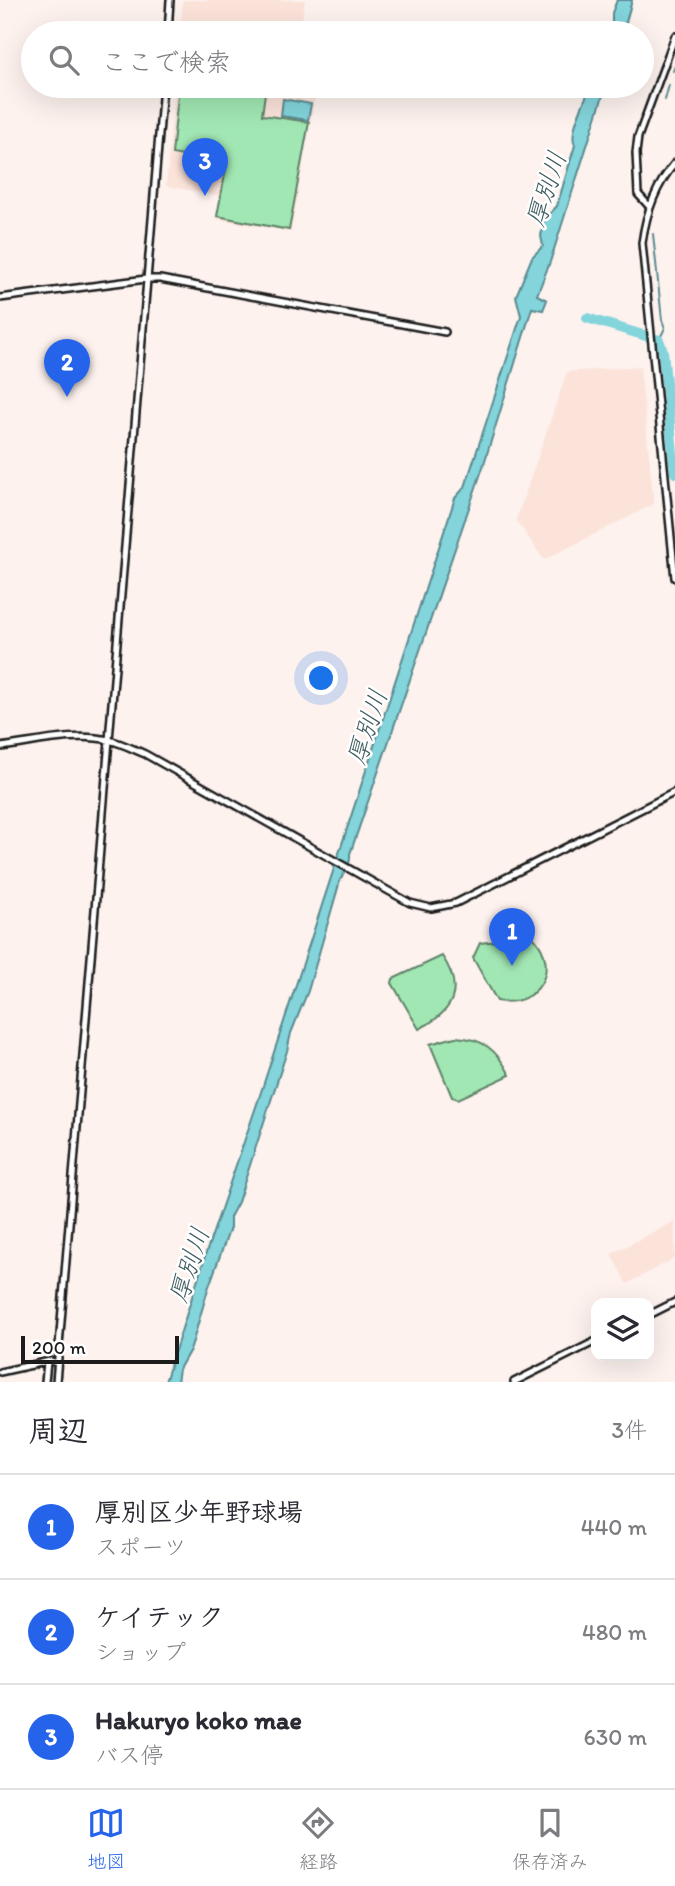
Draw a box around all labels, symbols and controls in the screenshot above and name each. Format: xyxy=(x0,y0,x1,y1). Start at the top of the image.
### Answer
search box xyxy=(21,21,654,98)
icon: search xyxy=(45,41,83,79)
text: ここで検索 xyxy=(101,46,231,78)
pin: 3 xyxy=(182,138,228,196)
water label: 厚別川 xyxy=(519,147,573,231)
pin: 2 xyxy=(44,339,90,397)
your location xyxy=(304,661,338,695)
water label: 厚別川 xyxy=(340,685,394,769)
pin: 1 xyxy=(489,908,535,966)
water label: 厚別川 xyxy=(162,1223,216,1307)
map controls xyxy=(591,1298,654,1361)
button: layers xyxy=(591,1298,654,1361)
scale bar xyxy=(21,1333,178,1365)
text: 200 m xyxy=(32,1336,86,1359)
text: 周辺 xyxy=(28,1412,88,1449)
text: 3件 xyxy=(611,1416,647,1444)
text: 厚別区少年野球場 xyxy=(95,1496,303,1528)
text: 1 xyxy=(46,1513,56,1541)
text: 440 m xyxy=(581,1513,647,1541)
text: スポーツ xyxy=(95,1533,187,1561)
text: ケイテック xyxy=(95,1601,224,1633)
text: 2 xyxy=(45,1618,57,1646)
text: 480 m xyxy=(582,1618,647,1646)
text: ショップ xyxy=(95,1638,186,1666)
text: Hakuryo koko mae xyxy=(95,1704,302,1736)
text: 3 xyxy=(45,1723,57,1751)
text: 630 m xyxy=(584,1723,647,1751)
text: バス停 xyxy=(95,1741,164,1769)
tab: 地図 xyxy=(87,1804,125,1873)
tab: 経路 xyxy=(299,1804,338,1873)
tab: 保存済み xyxy=(512,1804,588,1873)

